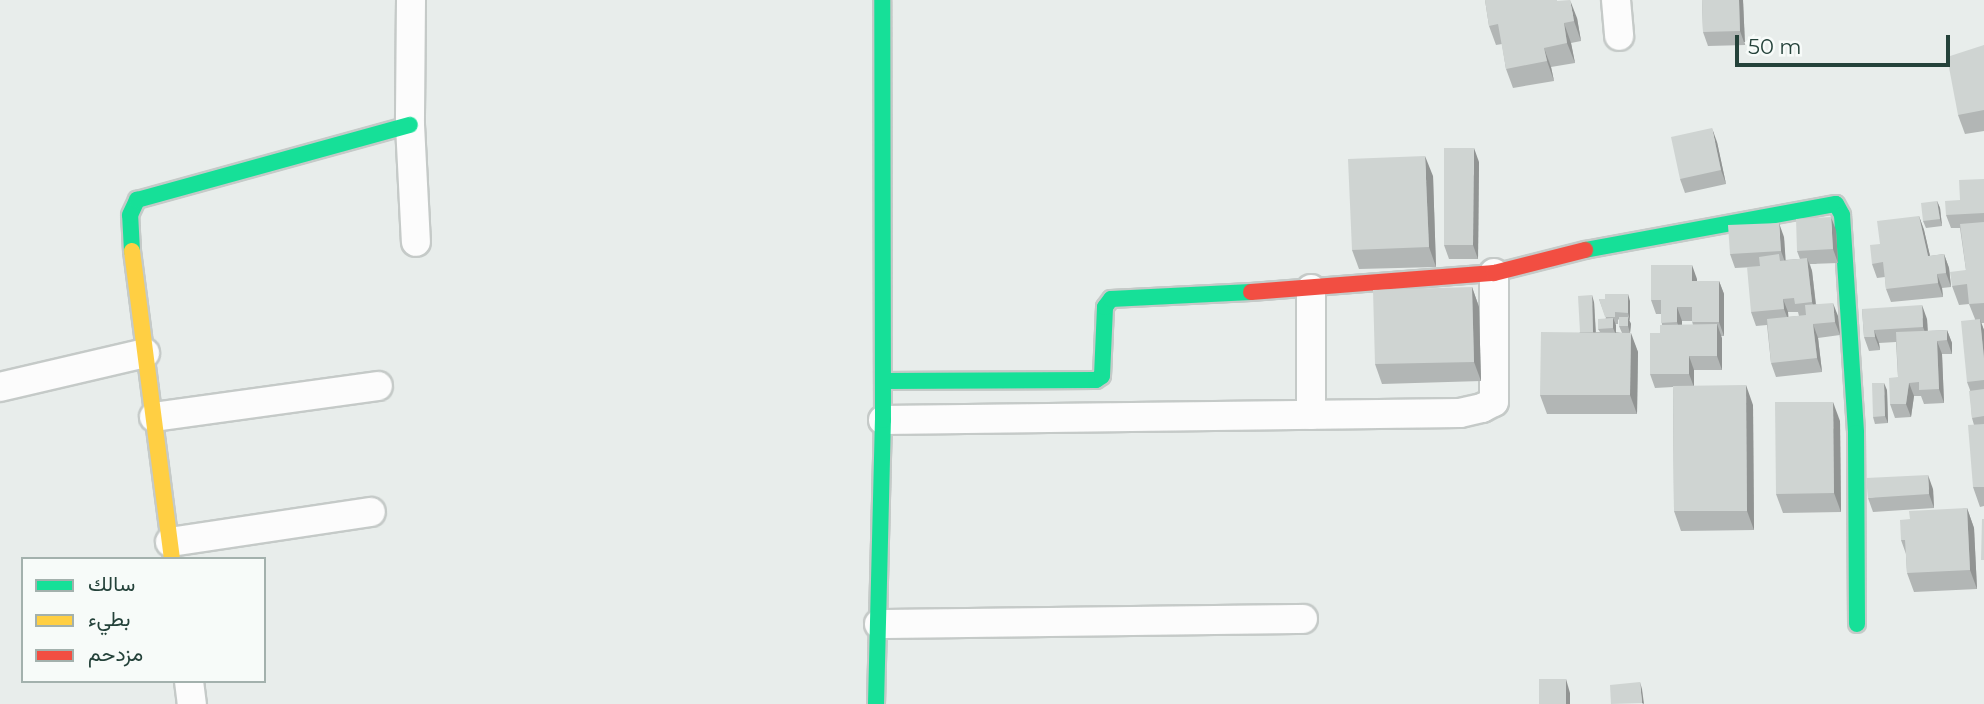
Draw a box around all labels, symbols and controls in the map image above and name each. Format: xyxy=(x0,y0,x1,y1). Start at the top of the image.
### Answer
scale bar xyxy=(1739,21,1954,65)
text: 50 m xyxy=(1748,34,1802,59)
legend xyxy=(21,557,266,683)
text: سالك xyxy=(88,571,135,596)
text: بطيء xyxy=(88,606,131,631)
text: مزدحم xyxy=(88,641,143,666)

